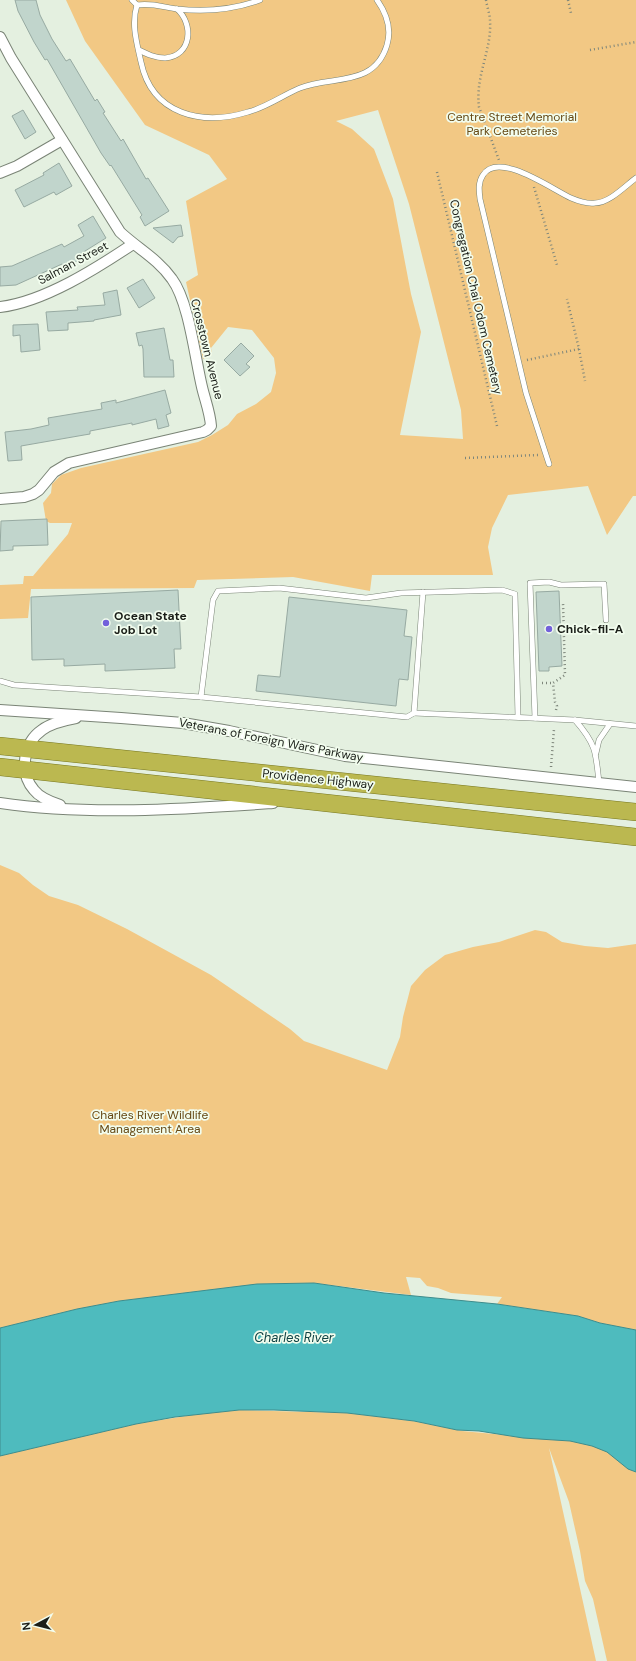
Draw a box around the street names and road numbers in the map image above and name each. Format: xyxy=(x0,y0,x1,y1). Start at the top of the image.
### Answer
street label: Congregation Chai Odom Cemetery xyxy=(446,198,506,396)
street label: Salman Street xyxy=(35,238,111,288)
street label: Crosstown Avenue xyxy=(187,297,227,401)
street label: Veterans of Foreign Wars Parkway xyxy=(177,714,365,766)
street label: Providence Highway xyxy=(262,765,375,793)

